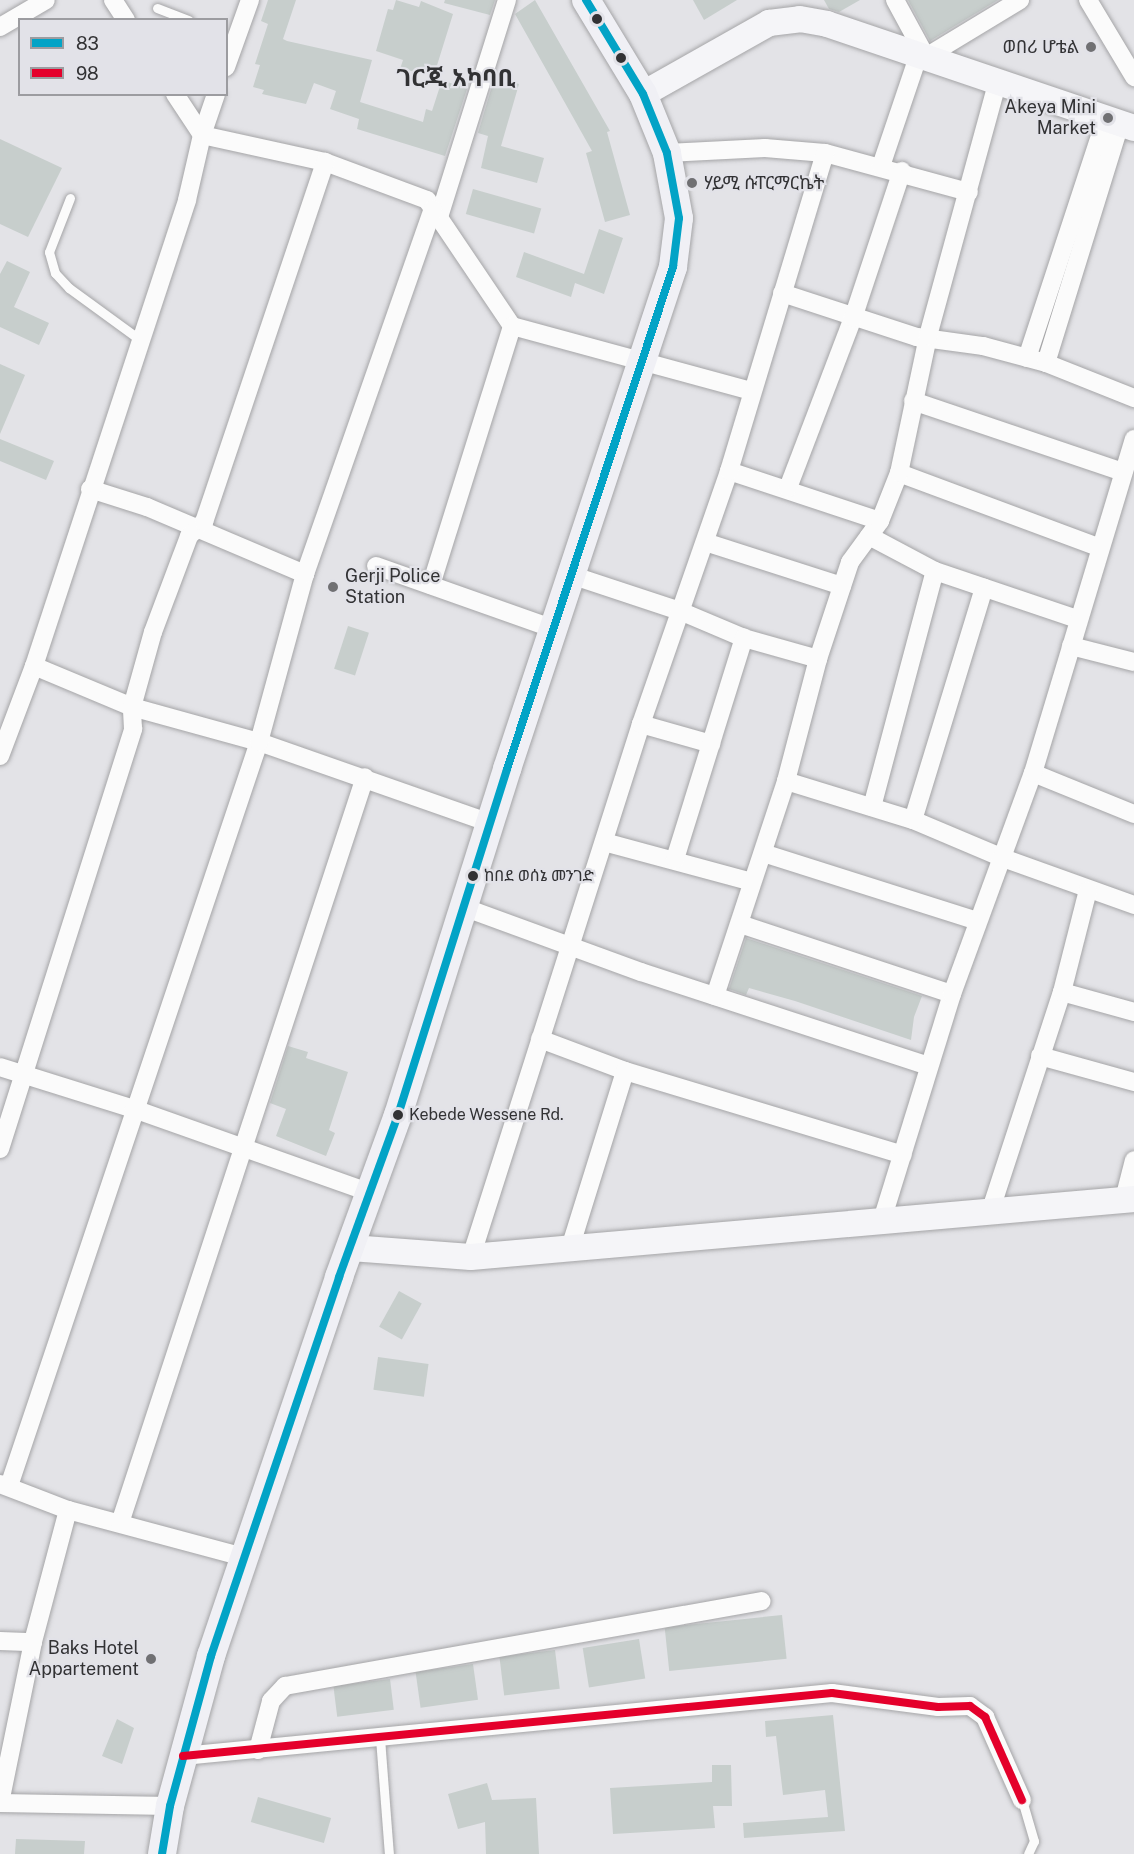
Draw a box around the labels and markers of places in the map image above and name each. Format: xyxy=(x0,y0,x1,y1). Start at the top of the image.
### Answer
unlabelled marker xyxy=(591,13,603,25)
place label: ወበሪ ሆቴል xyxy=(1002,36,1079,58)
marker: ወበሪ ሆቴል xyxy=(1084,40,1098,54)
unlabelled marker xyxy=(615,52,627,64)
place label: Akeya Mini Market xyxy=(1004,97,1096,140)
marker: Akeya Mini Market xyxy=(1101,111,1115,125)
place label: ሃይሚ ሱፐርማርኬት xyxy=(704,172,824,194)
marker: ሃይሚ ሱፐርማርኬት xyxy=(685,176,699,190)
place label: Gerji Police Station xyxy=(345,566,440,608)
marker: Gerji Police Station xyxy=(326,580,340,594)
place label: ከበደ ወሰኔ መንገድ xyxy=(484,866,594,886)
marker: ከበደ ወሰኔ መንገድ xyxy=(467,870,479,882)
place label: Kebede Wessene Rd. xyxy=(409,1105,564,1125)
marker: Kebede Wessene Rd. xyxy=(392,1109,404,1121)
place label: Baks Hotel Appartement xyxy=(28,1638,139,1680)
marker: Baks Hotel Appartement xyxy=(144,1652,158,1666)

